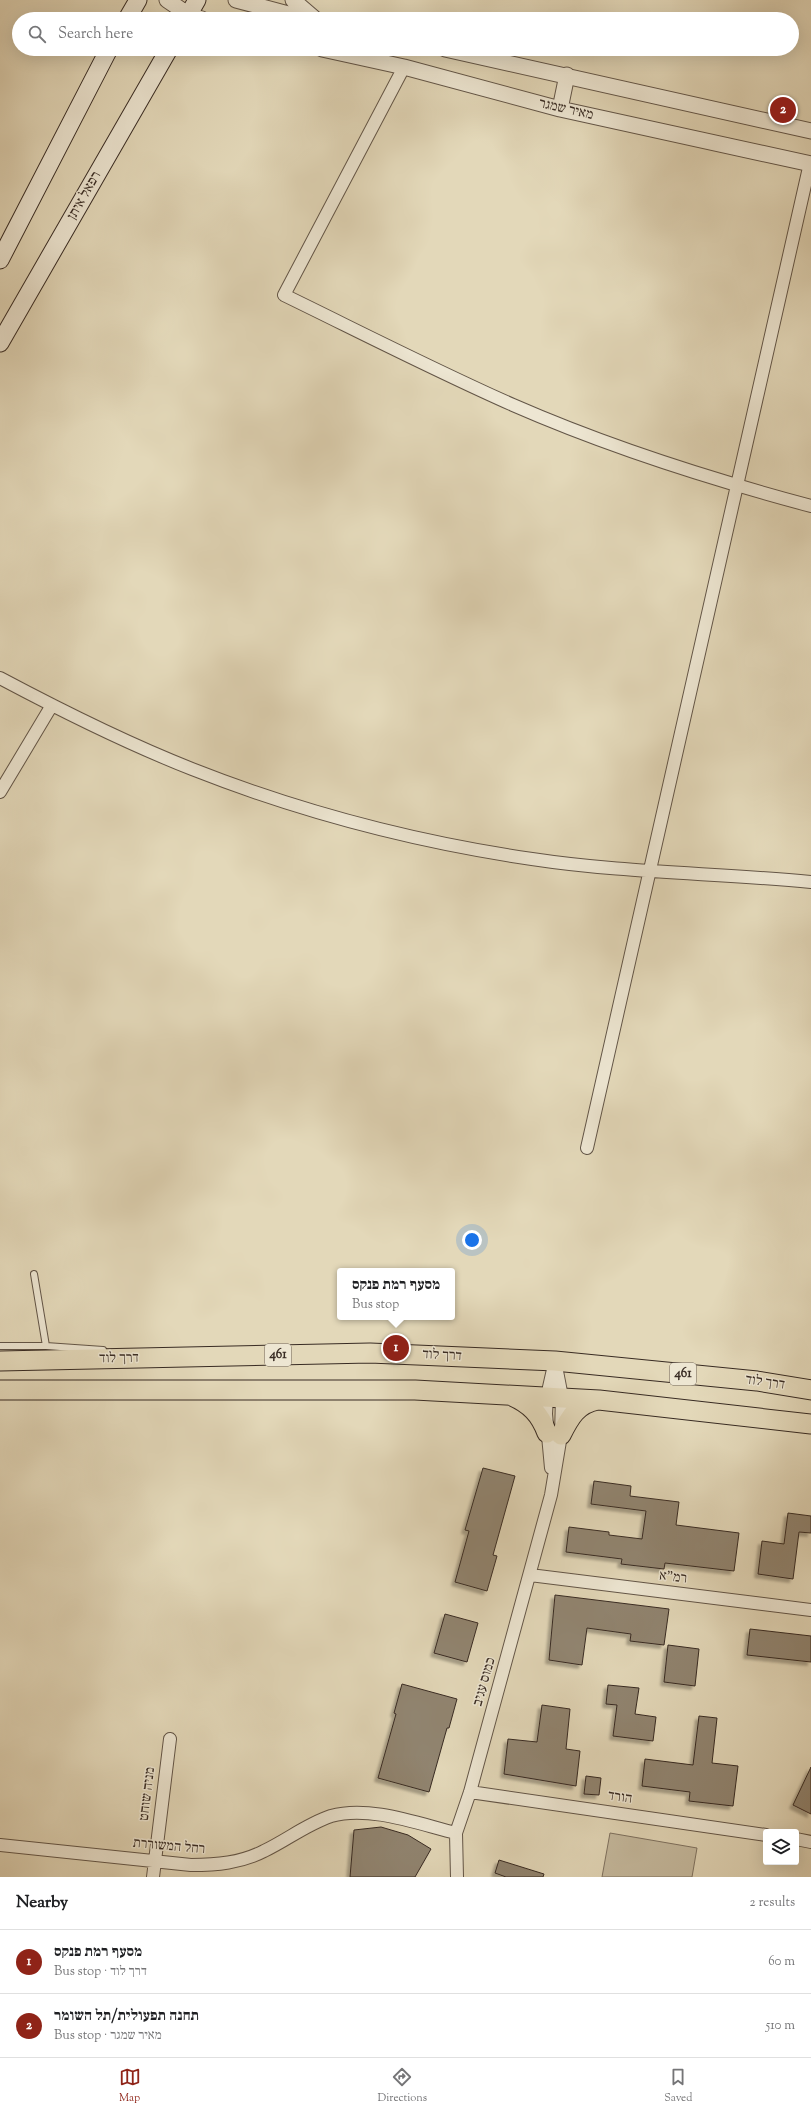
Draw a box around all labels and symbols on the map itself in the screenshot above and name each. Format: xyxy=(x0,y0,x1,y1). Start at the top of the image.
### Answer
street label: מאיר שמגר xyxy=(537,94,595,126)
pin: 2 xyxy=(770,95,796,125)
street label: רפאל איתן xyxy=(63,168,107,224)
your location xyxy=(462,1230,482,1250)
pin: 1 xyxy=(383,1333,409,1363)
road number: 461 xyxy=(265,1344,291,1366)
street label: דרך לוד xyxy=(422,1345,462,1367)
street label: דרך לוד xyxy=(99,1349,139,1369)
road number: 461 xyxy=(670,1363,696,1385)
street label: דרך לוד xyxy=(744,1370,786,1396)
street label: רמ"א xyxy=(658,1566,688,1590)
street label: כמוס עגיב xyxy=(468,1655,502,1709)
street label: מניה שוחט xyxy=(135,1766,161,1822)
street label: הורד xyxy=(607,1786,633,1810)
street label: רחל המשוררת xyxy=(132,1834,206,1860)

